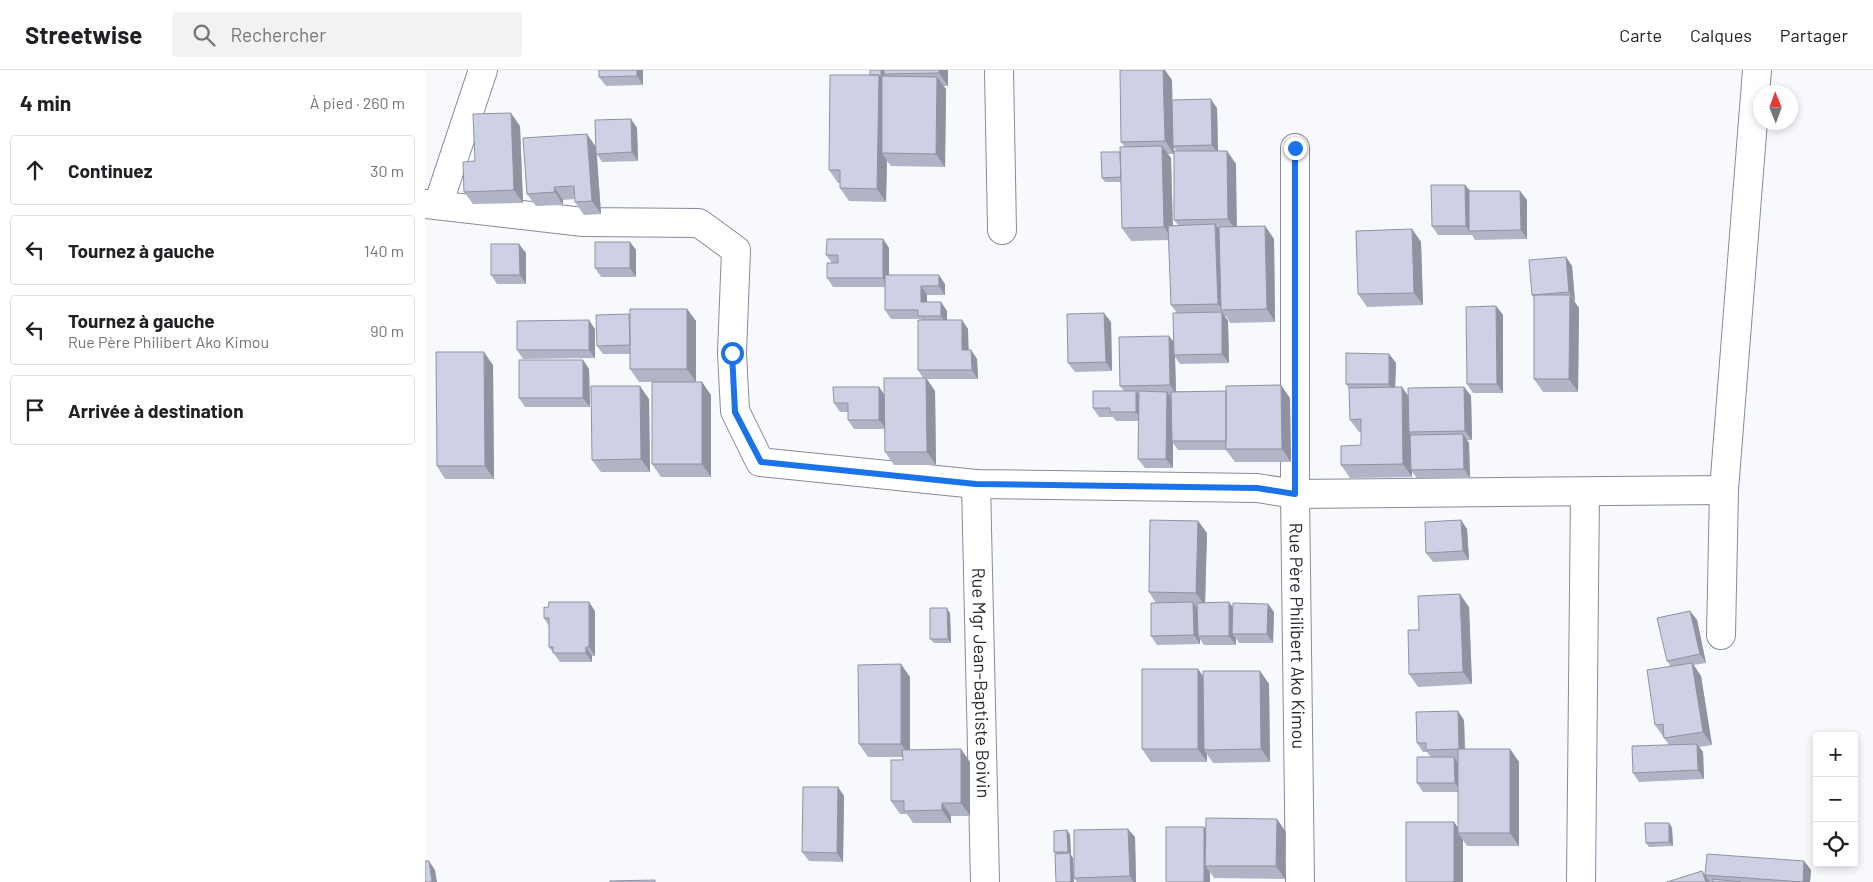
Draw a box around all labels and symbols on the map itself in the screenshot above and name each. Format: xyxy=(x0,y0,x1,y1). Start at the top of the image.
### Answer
north arrow xyxy=(1753,85,1798,130)
route end xyxy=(1284,137,1307,160)
route start xyxy=(721,342,744,365)
street label: Rue Père Philibert Ako Kimou xyxy=(1285,523,1310,749)
street label: Rue Mgr Jean-Baptiste Boivin xyxy=(968,567,995,798)

